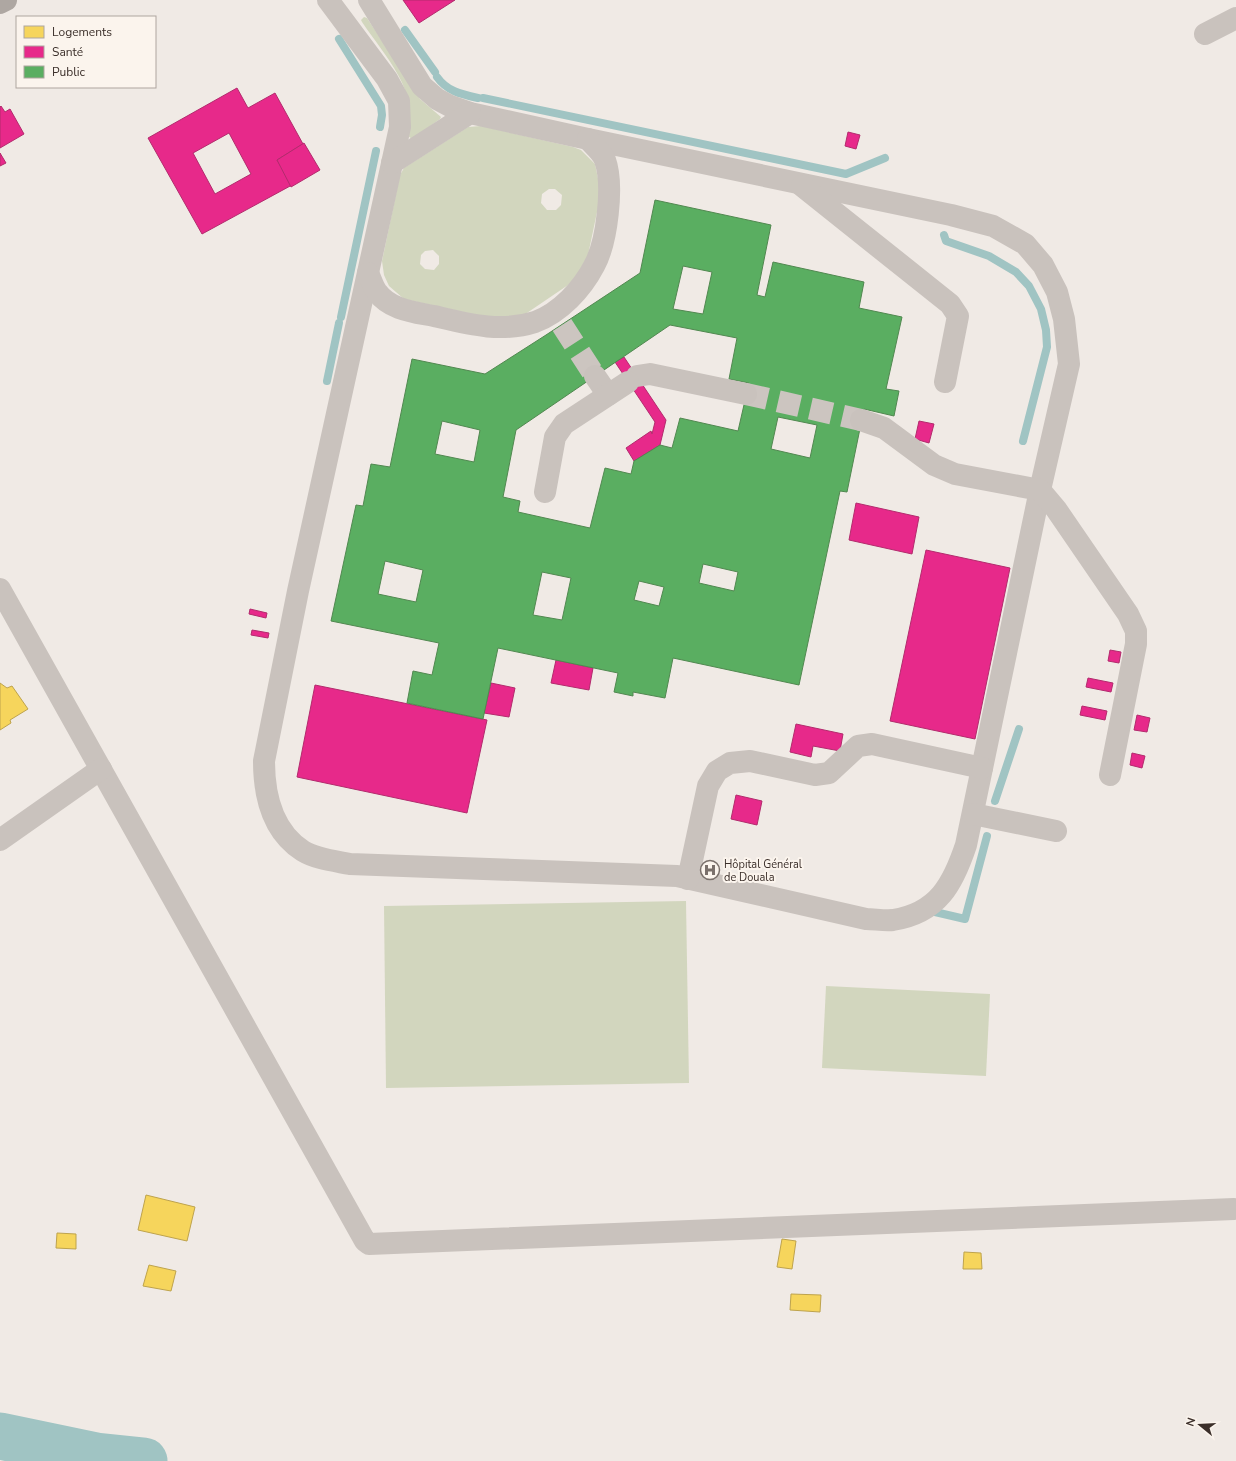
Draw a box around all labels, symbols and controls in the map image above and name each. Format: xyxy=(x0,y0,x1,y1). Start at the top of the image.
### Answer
legend xyxy=(16,16,156,88)
text: Logements xyxy=(52,24,112,40)
text: Santé xyxy=(52,44,83,60)
text: Public xyxy=(52,64,86,80)
place label: Hôpital Général de Douala xyxy=(724,857,803,885)
hospital icon: Hôpital Général de Douala xyxy=(699,859,721,881)
north arrow xyxy=(1180,1405,1220,1445)
text: N xyxy=(1183,1416,1199,1428)

